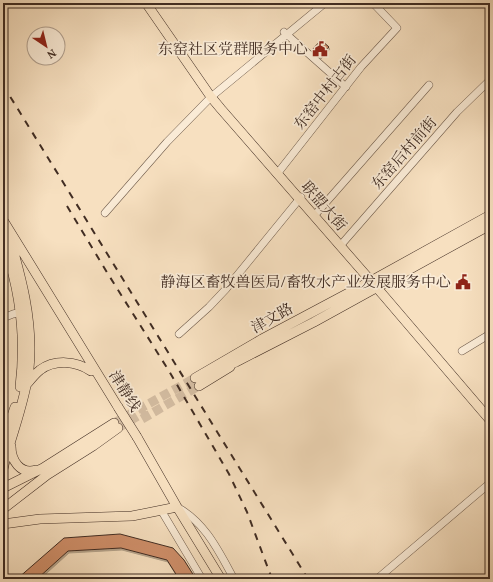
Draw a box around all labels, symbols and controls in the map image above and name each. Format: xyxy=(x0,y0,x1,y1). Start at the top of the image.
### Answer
north arrow xyxy=(26,26,66,66)
place label: 东窑社区党群服务中心 xyxy=(158,40,308,61)
public building icon: 东窑社区党群服务中心 xyxy=(311,40,329,58)
text: N xyxy=(43,45,58,61)
street label: 东窑中村古街 xyxy=(290,51,362,135)
street label: 东窑后村前街 xyxy=(368,113,443,195)
street label: 联盟大街 xyxy=(295,177,350,237)
place label: 静海区畜牧兽医局/畜牧水产业发展服务中心 xyxy=(161,273,451,294)
public building icon: 静海区畜牧兽医局/畜牧水产业发展服务中心 xyxy=(454,273,472,291)
street label: 津文路 xyxy=(248,299,298,339)
street label: 津静线 xyxy=(103,367,145,416)

